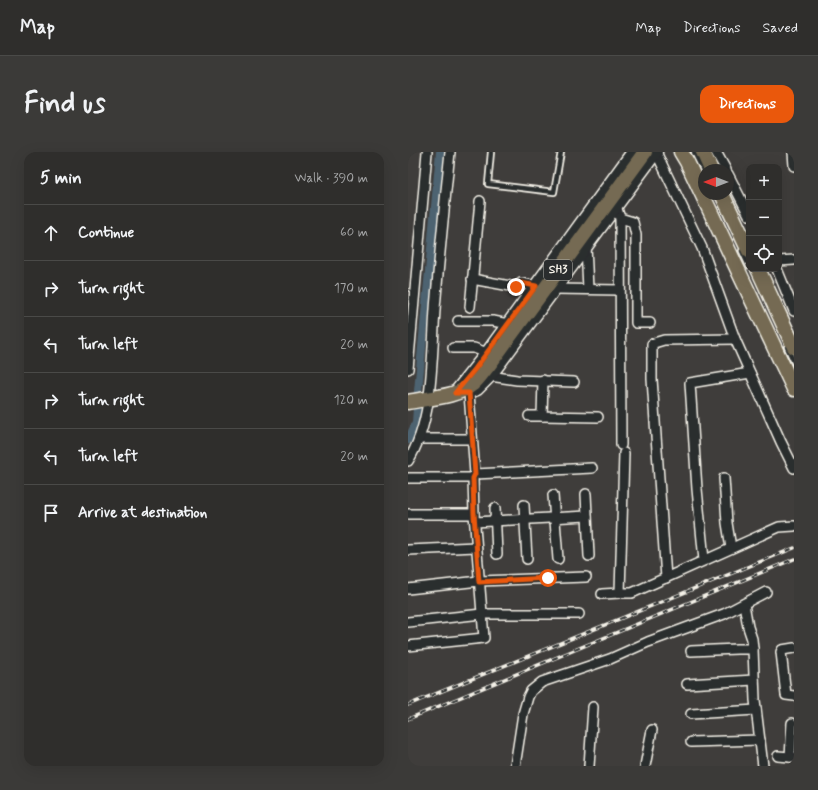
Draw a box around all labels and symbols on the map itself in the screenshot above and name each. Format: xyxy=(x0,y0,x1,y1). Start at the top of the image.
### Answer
north arrow xyxy=(698,164,734,200)
road number: SH3 xyxy=(544,260,572,280)
route end xyxy=(507,278,525,296)
route start xyxy=(539,569,557,587)

